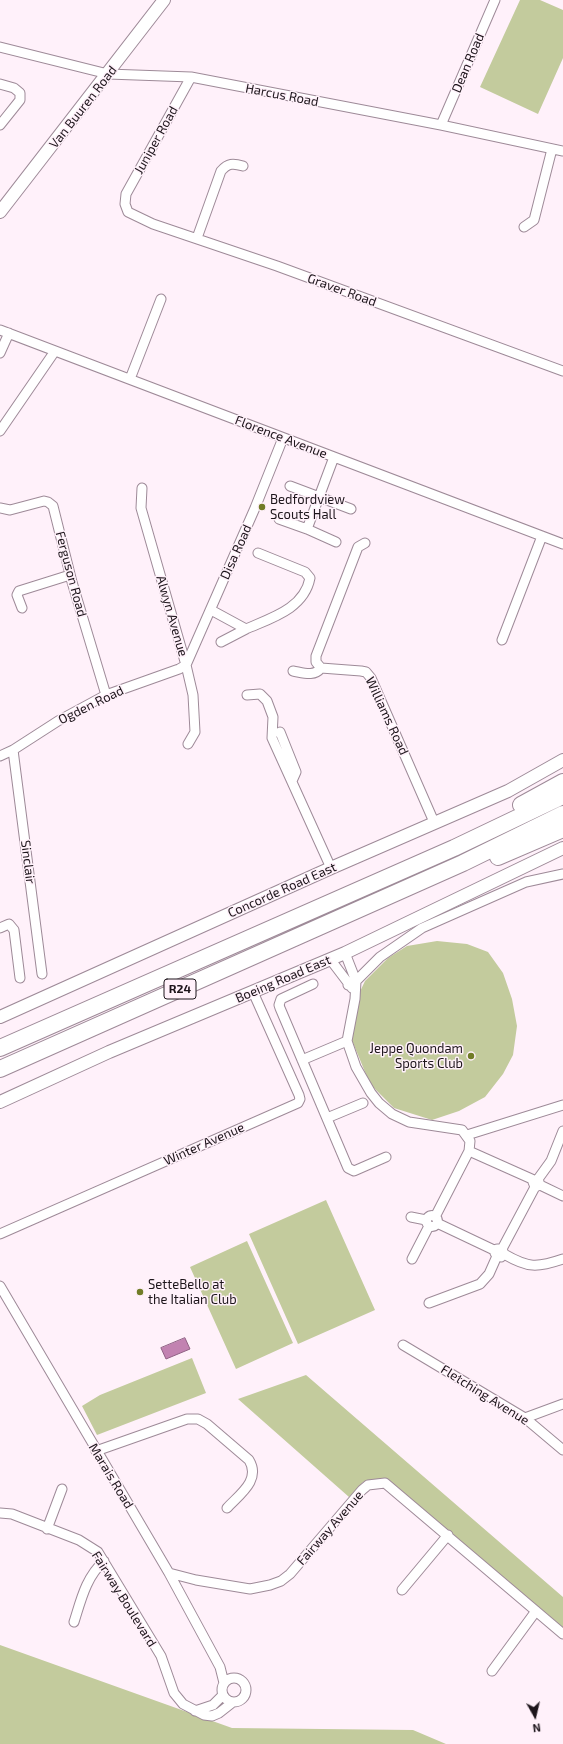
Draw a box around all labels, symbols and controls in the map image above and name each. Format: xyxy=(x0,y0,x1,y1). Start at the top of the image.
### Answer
street label: Dean Road xyxy=(448,31,488,95)
street label: Van Buuren Road xyxy=(46,63,120,151)
street label: Harcus Road xyxy=(244,80,320,110)
street label: Juniper Road xyxy=(131,103,181,177)
street label: Graver Road xyxy=(305,270,379,310)
street label: Florence Avenue xyxy=(233,412,329,462)
place label: Bedfordview Scouts Hall xyxy=(270,492,345,523)
marker: Bedfordview Scouts Hall xyxy=(257,502,267,512)
street label: Disa Road xyxy=(217,522,255,582)
street label: Ferguson Road xyxy=(52,529,90,619)
street label: Alwyn Avenue xyxy=(153,574,191,658)
street label: Williams Road xyxy=(362,674,412,758)
street label: Ogden Road xyxy=(56,682,126,728)
street label: Sinclair xyxy=(18,839,38,885)
street label: Concorde Road East xyxy=(225,859,339,921)
street label: Boeing Road East xyxy=(233,952,333,1006)
road number: R24 xyxy=(164,979,196,999)
place label: Jeppe Quondam Sports Club xyxy=(370,1041,463,1072)
marker: Jeppe Quondam Sports Club xyxy=(466,1051,476,1061)
street label: Winter Avenue xyxy=(161,1119,247,1169)
place label: SetteBello at the Italian Club xyxy=(148,1277,237,1308)
marker: SetteBello at the Italian Club xyxy=(135,1287,145,1297)
street label: Fletching Avenue xyxy=(438,1362,532,1428)
street label: Marais Road xyxy=(85,1440,137,1512)
street label: Fairway Avenue xyxy=(293,1488,367,1568)
street label: Fairway Boulevard xyxy=(88,1548,160,1650)
north arrow xyxy=(515,1696,555,1736)
text: N xyxy=(532,1721,542,1735)

